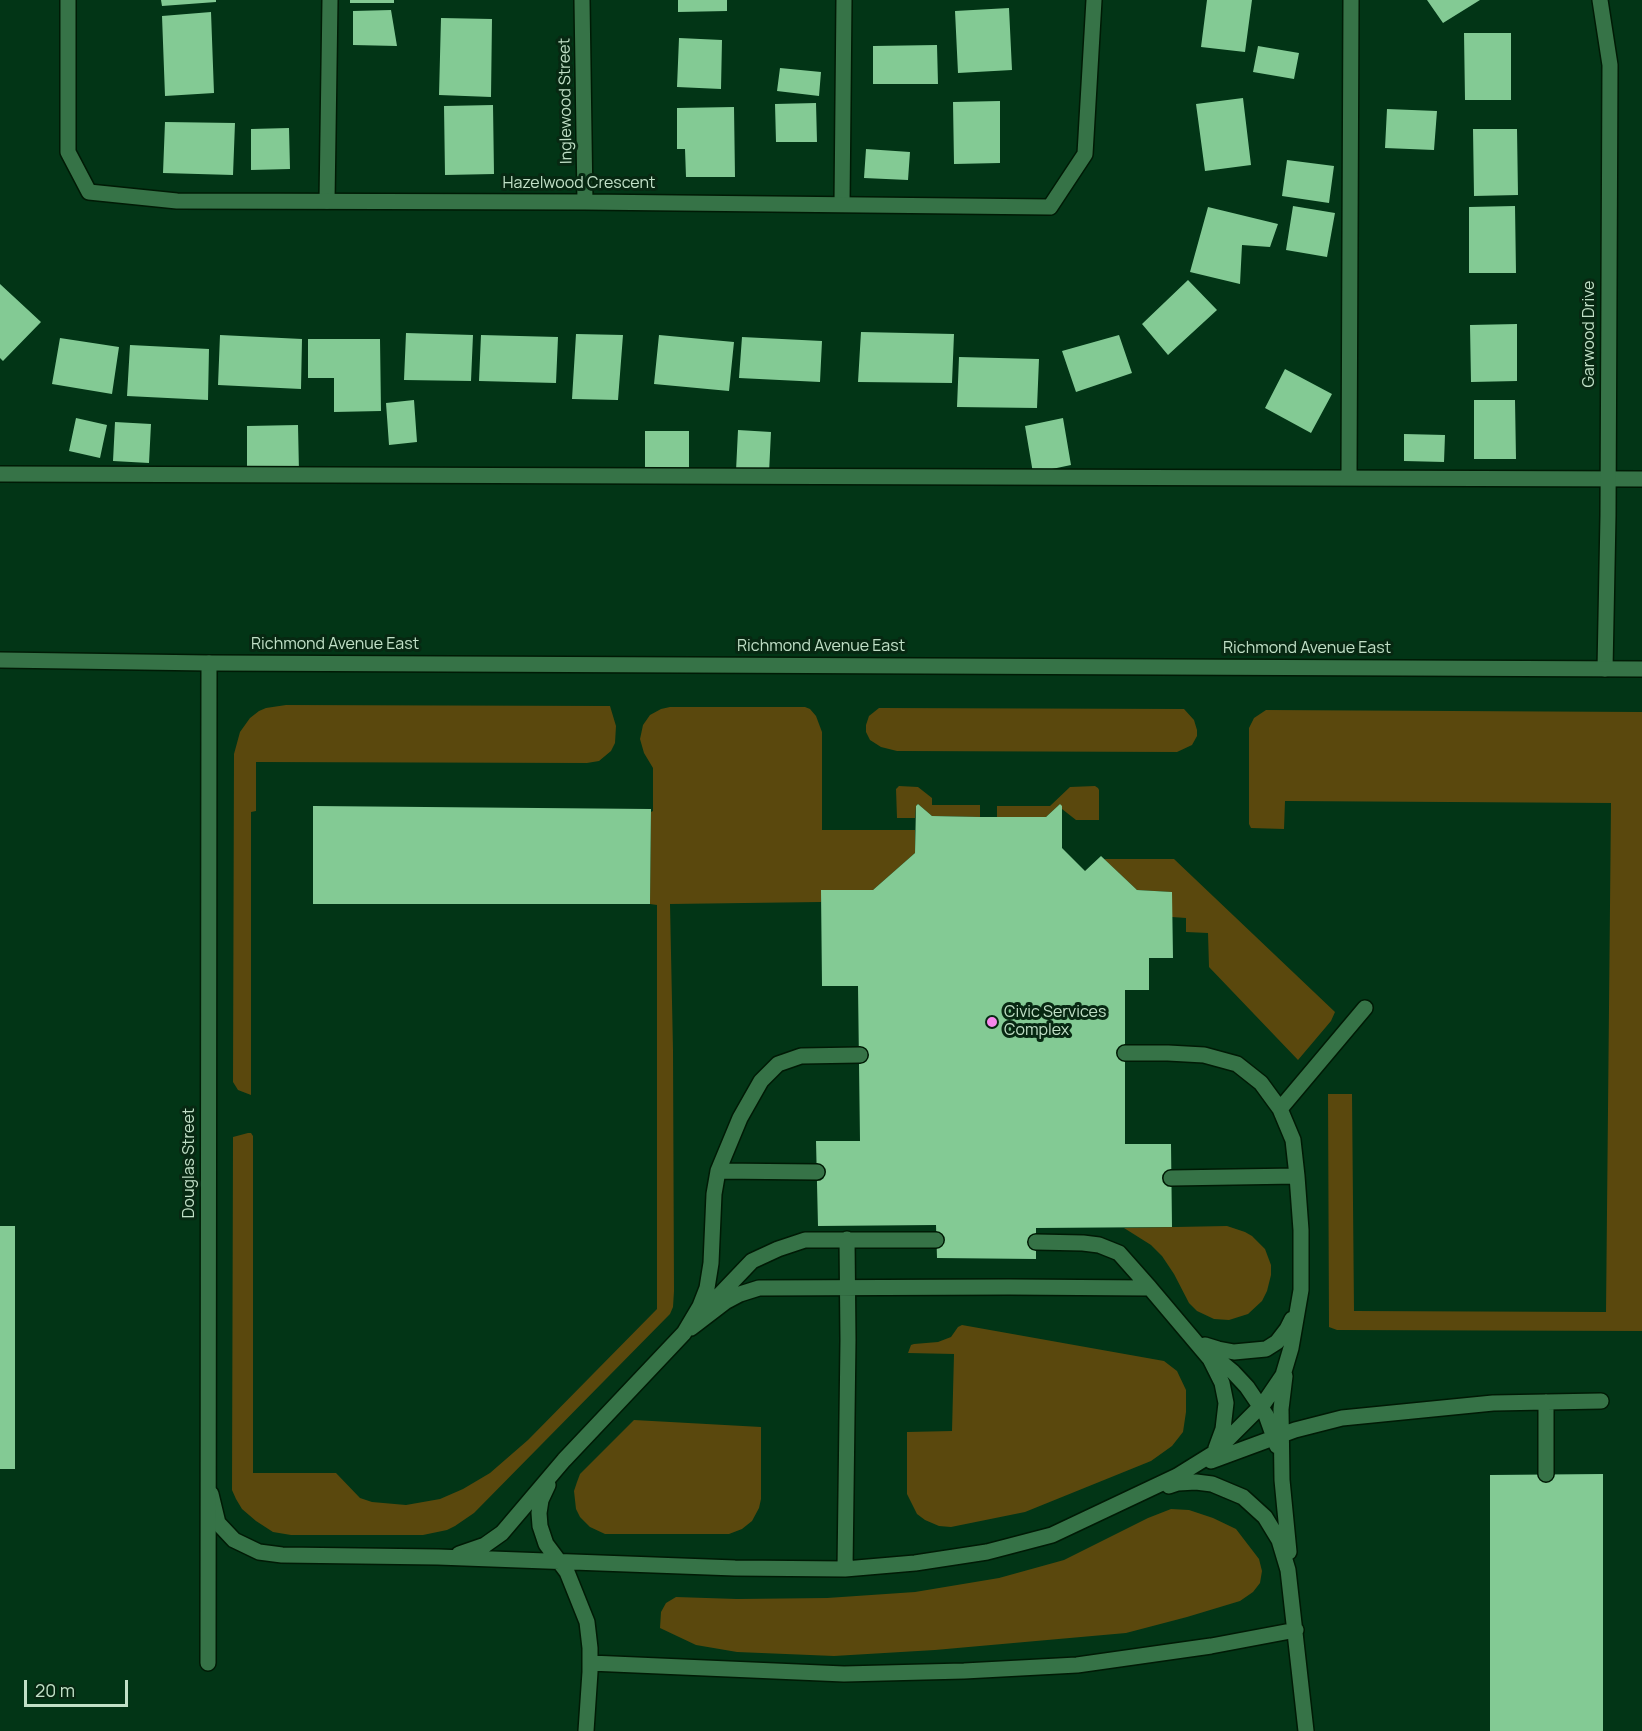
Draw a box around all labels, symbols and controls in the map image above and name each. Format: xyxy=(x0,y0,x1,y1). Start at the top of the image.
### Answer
street label: Inglewood Street xyxy=(555,38,577,164)
street label: Hazelwood Crescent xyxy=(503,174,655,194)
street label: Garwood Drive xyxy=(1580,281,1600,387)
street label: Richmond Avenue East xyxy=(251,635,419,655)
street label: Richmond Avenue East xyxy=(737,637,905,657)
street label: Richmond Avenue East xyxy=(1223,639,1391,659)
place label: Civic Services Complex xyxy=(1004,1003,1106,1041)
marker: Civic Services Complex xyxy=(985,1015,999,1029)
street label: Douglas Street xyxy=(180,1108,200,1218)
scale bar xyxy=(27,1668,130,1706)
text: 20 m xyxy=(35,1678,75,1702)

